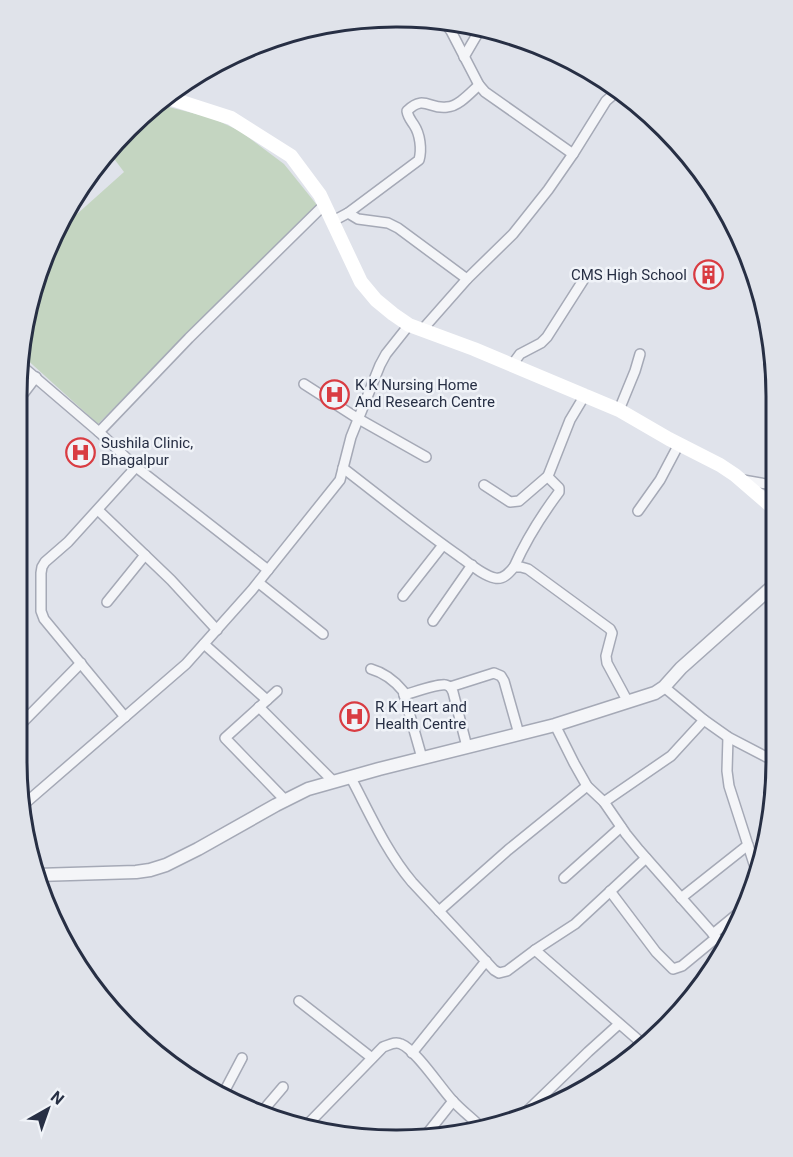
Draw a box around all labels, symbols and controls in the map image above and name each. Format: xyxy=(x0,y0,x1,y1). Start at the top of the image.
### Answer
building icon: CMS High School xyxy=(692,259,724,291)
place label: CMS High School xyxy=(571,266,687,284)
place label: K K Nursing Home And Research Centre xyxy=(355,376,495,411)
hospital icon: K K Nursing Home And Research Centre xyxy=(318,378,350,410)
place label: Sushila Clinic, Bhagalpur xyxy=(101,434,193,469)
hospital icon: Sushila Clinic, Bhagalpur xyxy=(64,436,96,468)
place label: R K Heart and Health Centre xyxy=(375,698,467,733)
hospital icon: R K Heart and Health Centre xyxy=(338,700,370,732)
north arrow xyxy=(18,1079,78,1139)
text: N xyxy=(47,1087,68,1109)

